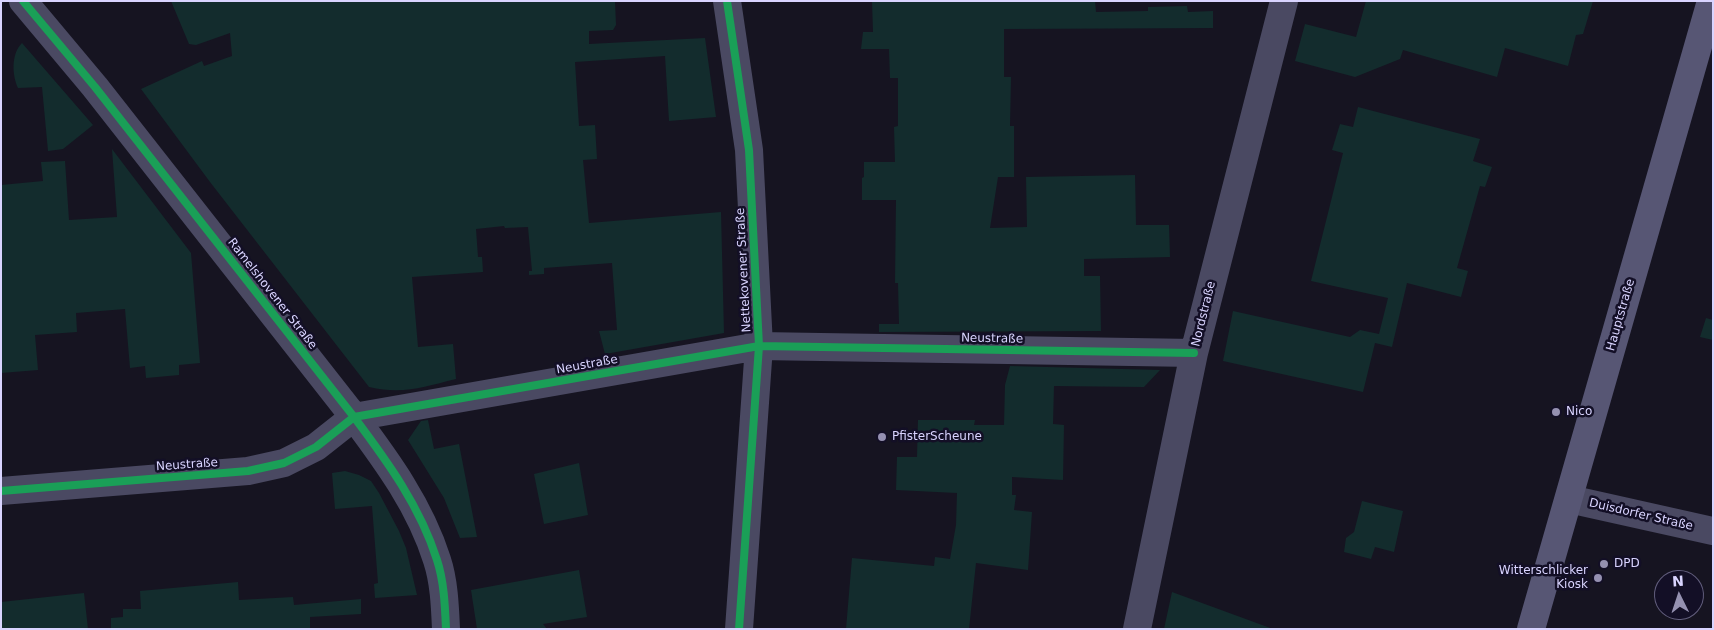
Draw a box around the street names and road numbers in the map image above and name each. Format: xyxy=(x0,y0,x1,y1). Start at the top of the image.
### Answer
street label: Nettekovener Straße xyxy=(734,207,754,333)
street label: Ramelshovener Straße xyxy=(224,236,320,352)
street label: Hauptstraße xyxy=(1604,277,1638,353)
street label: Nordstraße xyxy=(1189,280,1219,348)
street label: Neustraße xyxy=(961,331,1023,347)
street label: Neustraße xyxy=(555,353,619,377)
street label: Neustraße xyxy=(155,456,219,474)
street label: Duisdorfer Straße xyxy=(1588,496,1694,534)

